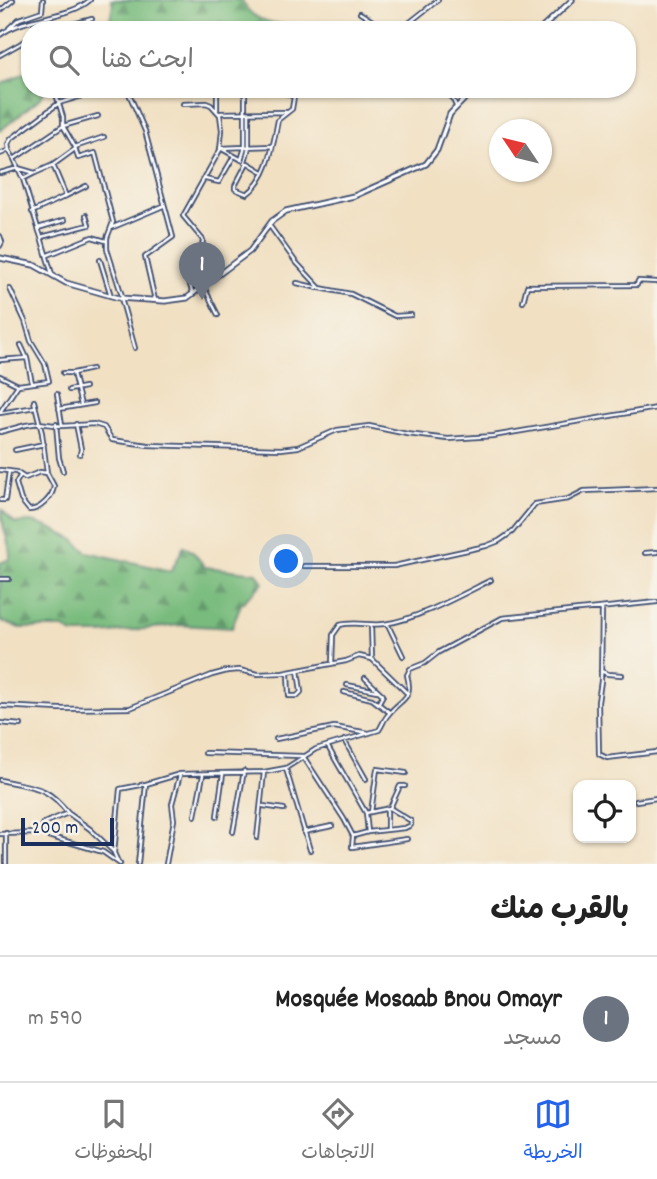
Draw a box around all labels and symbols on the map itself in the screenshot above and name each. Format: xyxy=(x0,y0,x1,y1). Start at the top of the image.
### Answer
north arrow xyxy=(489,119,552,182)
pin: 1 xyxy=(179,242,225,300)
your location xyxy=(269,544,303,578)
scale bar xyxy=(21,815,114,847)

